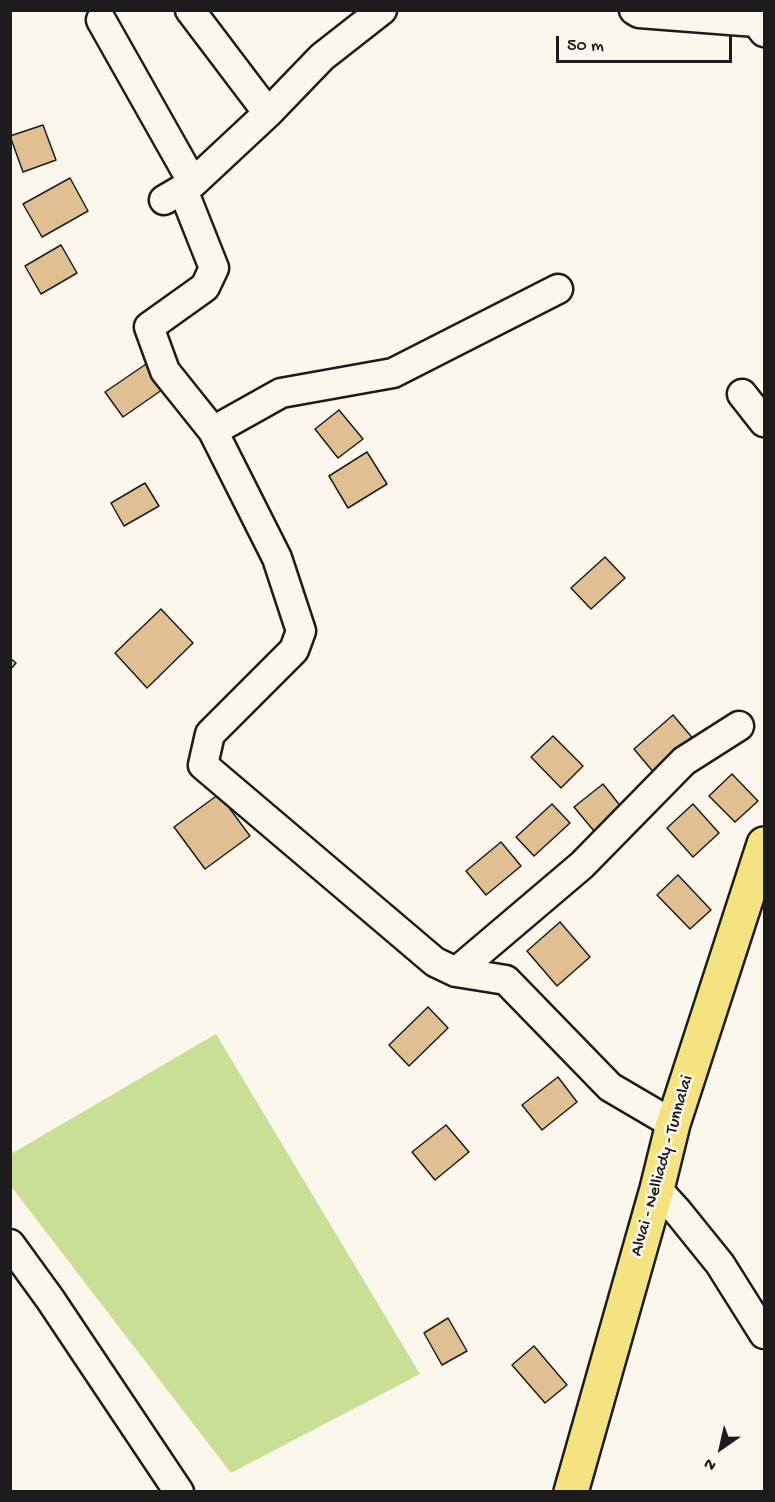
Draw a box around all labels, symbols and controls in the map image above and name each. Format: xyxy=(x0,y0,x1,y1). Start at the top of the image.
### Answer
scale bar xyxy=(559,24,734,62)
text: 50 m xyxy=(567,36,604,57)
street label: Alvai - Nelliady - Tunnalai xyxy=(627,1073,699,1259)
north arrow xyxy=(691,1418,751,1478)
text: N xyxy=(701,1453,720,1474)

